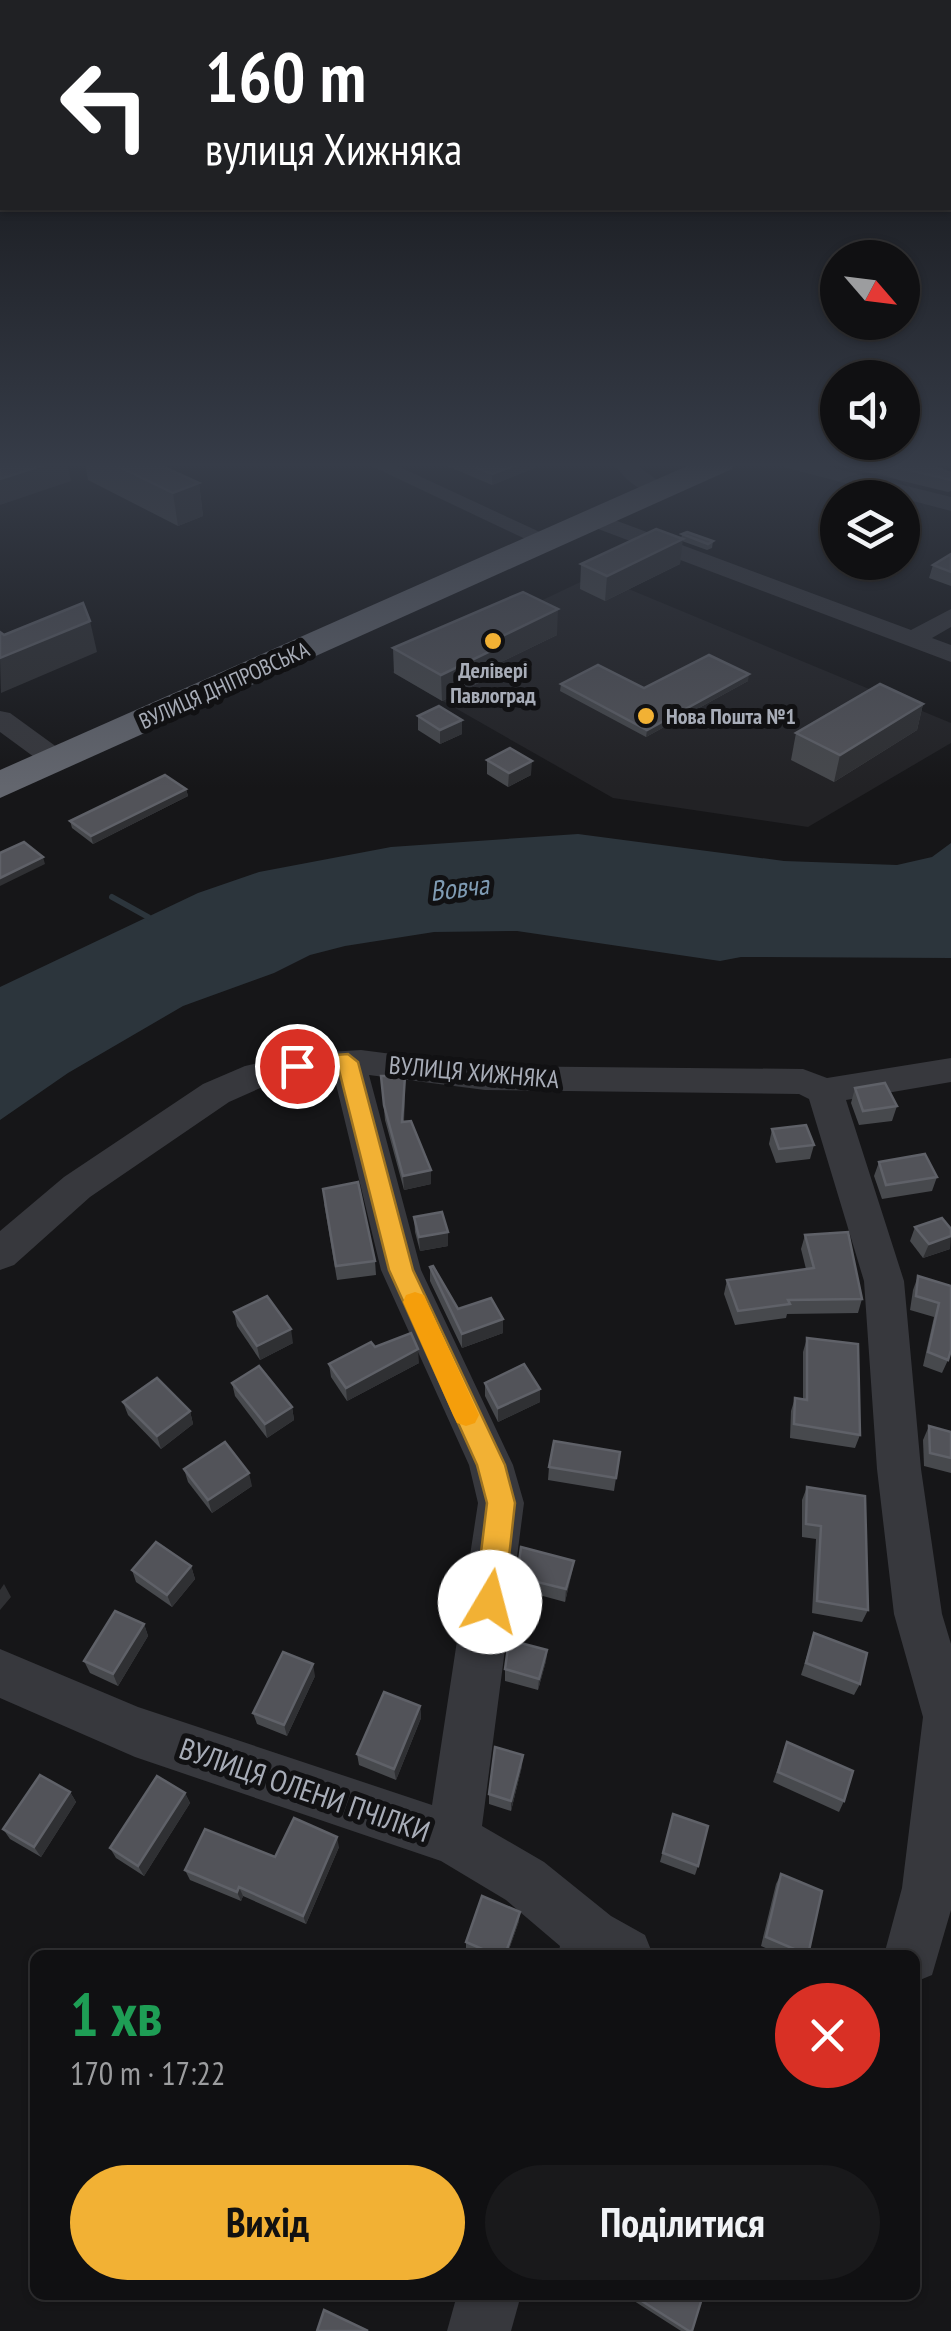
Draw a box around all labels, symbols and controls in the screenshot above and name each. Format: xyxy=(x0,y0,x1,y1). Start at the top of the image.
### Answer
text: 160 m xyxy=(205,31,366,121)
icon: left xyxy=(40,40,170,170)
text: вулиця Хижняка xyxy=(205,119,462,177)
north arrow xyxy=(820,240,920,340)
map controls xyxy=(820,240,920,580)
button: sound xyxy=(820,360,920,460)
button: layers xyxy=(820,480,920,580)
marker: Делівері Павлоград xyxy=(482,630,504,652)
street label: ВУЛИЦЯ ДНІПРОВСЬКА xyxy=(135,635,314,735)
place label: Делівері Павлоград xyxy=(450,656,536,709)
place label: Нова Пошта №1 xyxy=(666,702,796,730)
marker: Нова Пошта №1 xyxy=(635,705,657,727)
water label: Вовча xyxy=(428,865,492,909)
pin xyxy=(255,1024,340,1109)
icon: arrive xyxy=(270,1039,325,1094)
street label: ВУЛИЦЯ ХИЖНЯКА xyxy=(388,1049,561,1095)
position arrow xyxy=(438,1550,542,1654)
street label: ВУЛИЦЯ ОЛЕНИ ПЧІЛКИ xyxy=(175,1728,435,1850)
text: 1 хв xyxy=(70,1975,162,2053)
button: close xyxy=(775,1983,880,2088)
text: 170 m · 17:22 xyxy=(70,2052,225,2094)
button: Вихід xyxy=(70,2165,465,2280)
button: Поділитися xyxy=(485,2165,880,2280)

